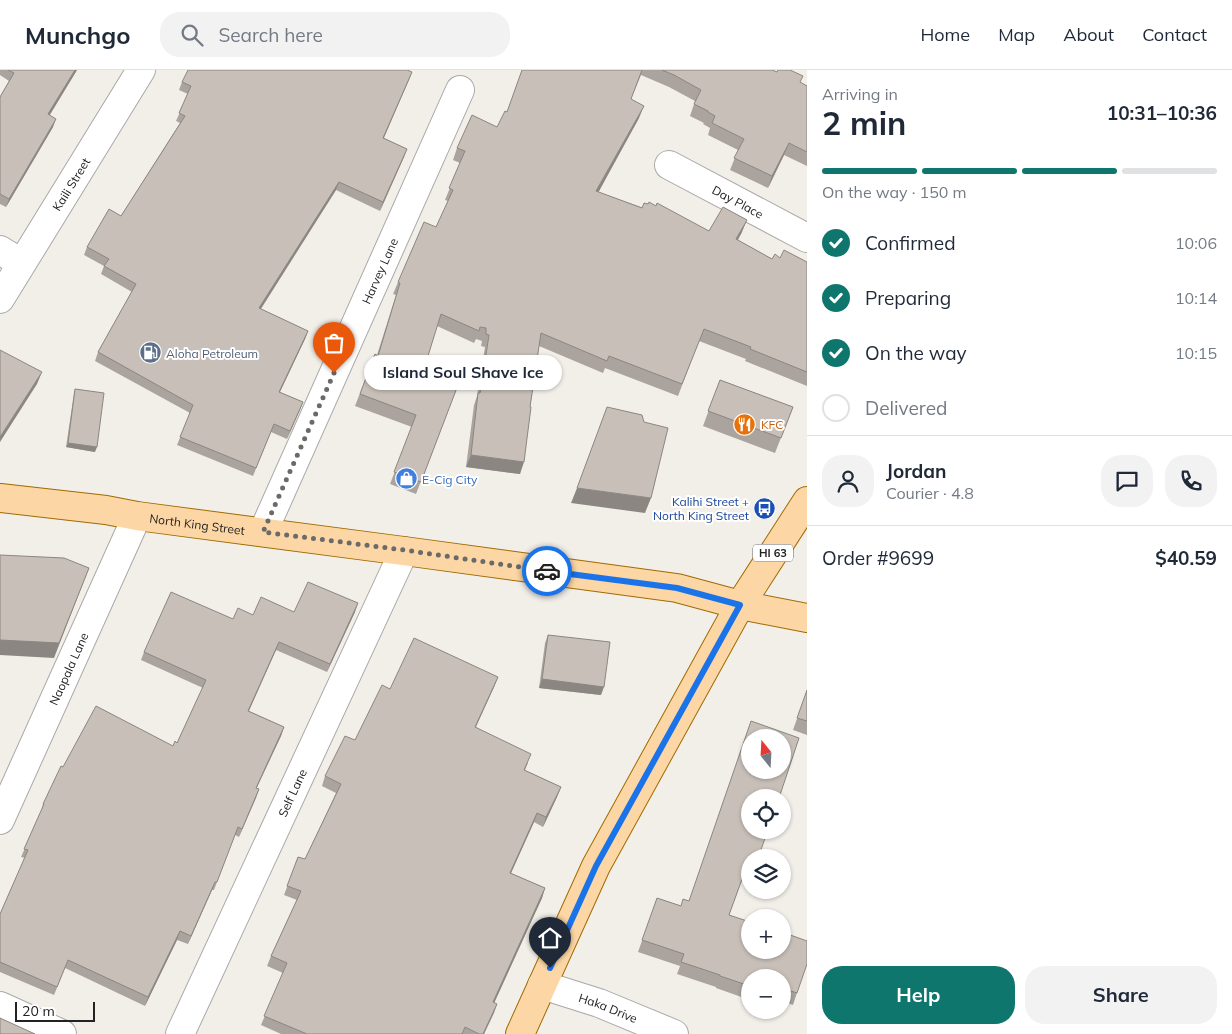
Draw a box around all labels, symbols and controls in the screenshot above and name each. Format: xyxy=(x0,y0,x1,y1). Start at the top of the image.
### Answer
search box xyxy=(160,12,510,57)
text: Munchgo xyxy=(25,20,130,50)
icon: search xyxy=(178,21,206,49)
text: Search here xyxy=(218,23,323,47)
text: Home xyxy=(920,23,970,46)
text: Map xyxy=(998,23,1035,46)
text: About xyxy=(1063,23,1114,46)
text: Contact xyxy=(1142,23,1207,46)
text: Arriving in xyxy=(822,84,898,104)
text: 10:31–10:36 xyxy=(1107,101,1217,125)
text: 2 min xyxy=(822,103,906,143)
street label: Kaili Street xyxy=(49,155,93,213)
street label: Day Place xyxy=(710,182,766,221)
text: On the way · 150 m xyxy=(822,182,967,202)
icon: check xyxy=(822,229,850,257)
text: Confirmed xyxy=(865,231,956,255)
text: 10:06 xyxy=(1175,233,1217,253)
street label: Harvey Lane xyxy=(358,235,401,306)
icon: check xyxy=(822,284,850,312)
text: Preparing xyxy=(865,286,951,310)
text: 10:14 xyxy=(1175,288,1217,308)
pin xyxy=(313,322,355,373)
icon: bag xyxy=(320,329,348,357)
icon: check xyxy=(822,339,850,367)
fuel station icon: Aloha Petroleum xyxy=(138,341,162,365)
text: On the way xyxy=(865,341,967,365)
text: 10:15 xyxy=(1175,343,1217,363)
place label: Aloha Petroleum xyxy=(166,346,258,361)
callout: Island Soul Shave Ice xyxy=(364,356,562,390)
text: Island Soul Shave Ice xyxy=(382,362,544,382)
text: Delivered xyxy=(865,396,947,420)
restaurant icon: KFC xyxy=(733,412,757,436)
place label: KFC xyxy=(761,417,783,432)
button: person xyxy=(822,455,874,507)
button: chat xyxy=(1101,455,1153,507)
button: phone xyxy=(1165,455,1217,507)
text: Jordan xyxy=(886,459,946,483)
shop icon: E-Cig City xyxy=(394,467,418,491)
place label: E-Cig City xyxy=(422,472,478,487)
text: Courier · 4.8 xyxy=(886,483,974,503)
place label: Kalihi Street + North King Street xyxy=(653,494,749,523)
bus stop icon: Kalihi Street + North King Street xyxy=(753,496,777,520)
street label: North King Street xyxy=(149,510,246,538)
road number: HI 63 xyxy=(753,544,793,562)
courier xyxy=(522,546,572,596)
text: Order #9699 xyxy=(822,546,934,570)
text: $40.59 xyxy=(1155,546,1217,570)
icon: car xyxy=(533,557,561,585)
street label: Naopala Lane xyxy=(45,630,91,707)
north arrow xyxy=(741,729,791,779)
map controls xyxy=(741,729,791,1019)
street label: Self Lane xyxy=(274,766,310,819)
button: locate xyxy=(741,789,791,839)
button: layers xyxy=(741,849,791,899)
button: + xyxy=(741,909,791,959)
pin xyxy=(529,917,571,968)
icon: home xyxy=(536,924,564,952)
button: Help xyxy=(822,966,1015,1024)
button: Share xyxy=(1025,966,1217,1024)
button: − xyxy=(741,969,791,1019)
street label: Haka Drive xyxy=(577,990,640,1026)
scale bar xyxy=(15,999,95,1022)
text: 20 m xyxy=(22,1002,55,1020)

